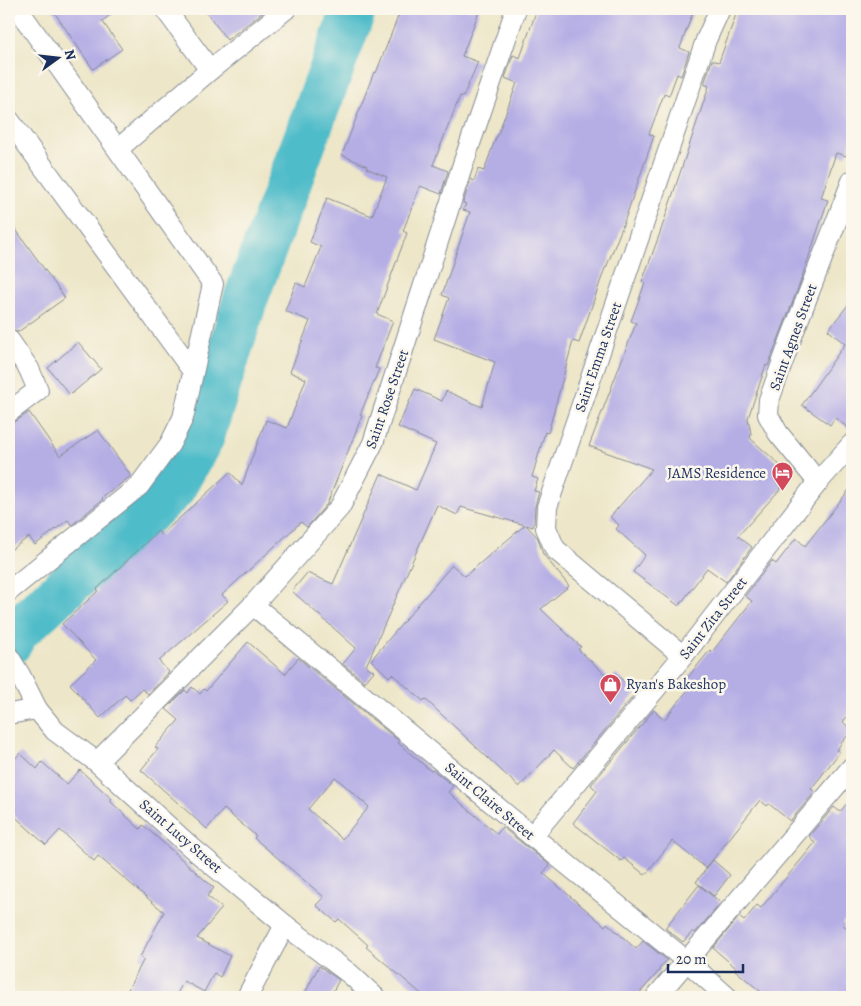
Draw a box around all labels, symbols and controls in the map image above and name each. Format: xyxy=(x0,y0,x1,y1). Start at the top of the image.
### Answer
north arrow xyxy=(32,32,82,82)
text: N xyxy=(60,47,81,62)
street label: Saint Agnes Street xyxy=(764,281,822,393)
street label: Saint Emma Street xyxy=(570,299,626,415)
street label: Saint Rose Street xyxy=(361,347,413,451)
hotel icon: JAMS Residence xyxy=(770,461,794,492)
place label: JAMS Residence xyxy=(667,463,766,483)
street label: Saint Zita Street xyxy=(674,573,752,663)
shop icon: Ryan's Bakeshop xyxy=(598,672,622,703)
place label: Ryan's Bakeshop xyxy=(626,674,726,694)
street label: Saint Claire Street xyxy=(441,758,539,845)
street label: Saint Lucy Street xyxy=(135,794,227,878)
scale bar xyxy=(668,941,744,973)
text: 20 m xyxy=(676,949,707,969)

